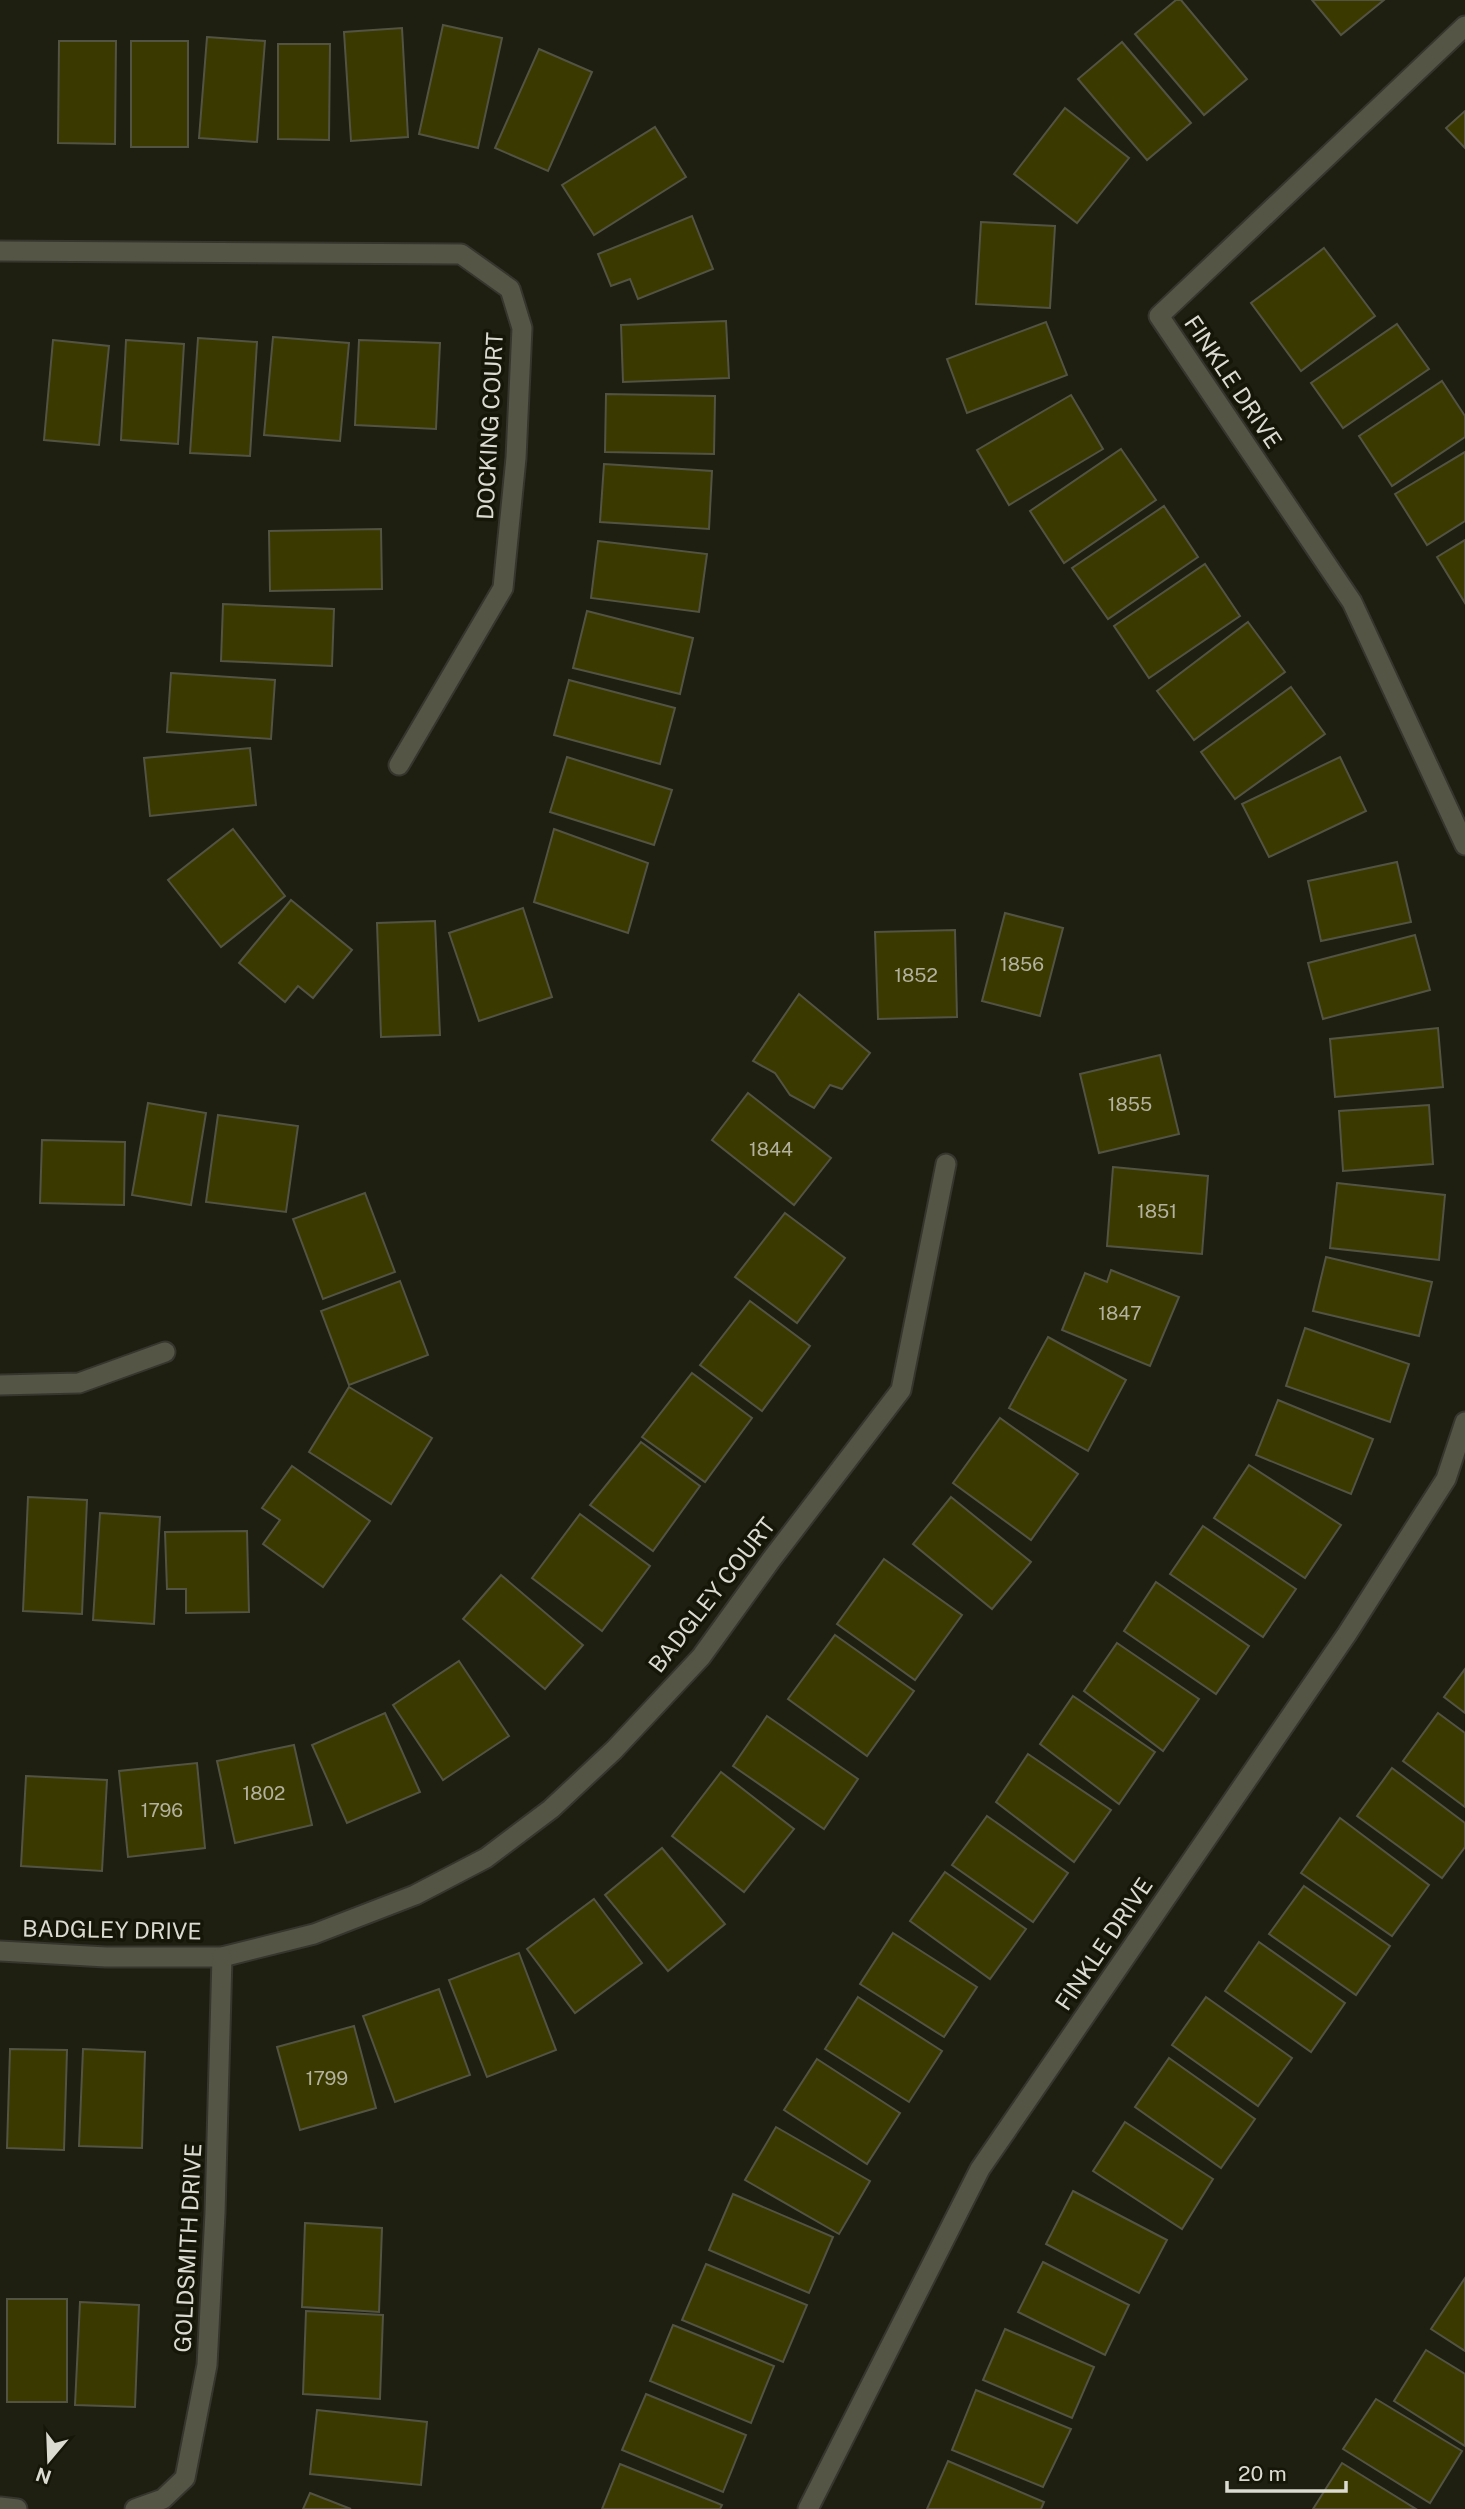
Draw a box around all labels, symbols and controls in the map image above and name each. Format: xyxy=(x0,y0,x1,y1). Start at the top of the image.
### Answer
street label: FINKLE DRIVE xyxy=(1179,310,1288,453)
street label: DOCKING COURT xyxy=(471,331,508,521)
house number: 1856 xyxy=(1000,953,1044,975)
house number: 1852 xyxy=(894,964,938,986)
house number: 1855 xyxy=(1108,1093,1152,1115)
house number: 1844 xyxy=(749,1138,793,1160)
house number: 1851 xyxy=(1137,1200,1177,1222)
house number: 1847 xyxy=(1098,1302,1142,1324)
street label: BADGLEY COURT xyxy=(643,1512,781,1678)
house number: 1802 xyxy=(243,1782,285,1804)
house number: 1796 xyxy=(141,1799,183,1821)
street label: FINKLE DRIVE xyxy=(1049,1872,1158,2015)
street label: BADGLEY DRIVE xyxy=(22,1914,202,1945)
house number: 1799 xyxy=(306,2067,348,2089)
street label: GOLDSMITH DRIVE xyxy=(169,2143,206,2353)
north arrow xyxy=(14,2425,84,2495)
scale bar xyxy=(1227,2450,1346,2494)
text: 20 m xyxy=(1238,2461,1287,2486)
text: N xyxy=(33,2463,54,2489)

